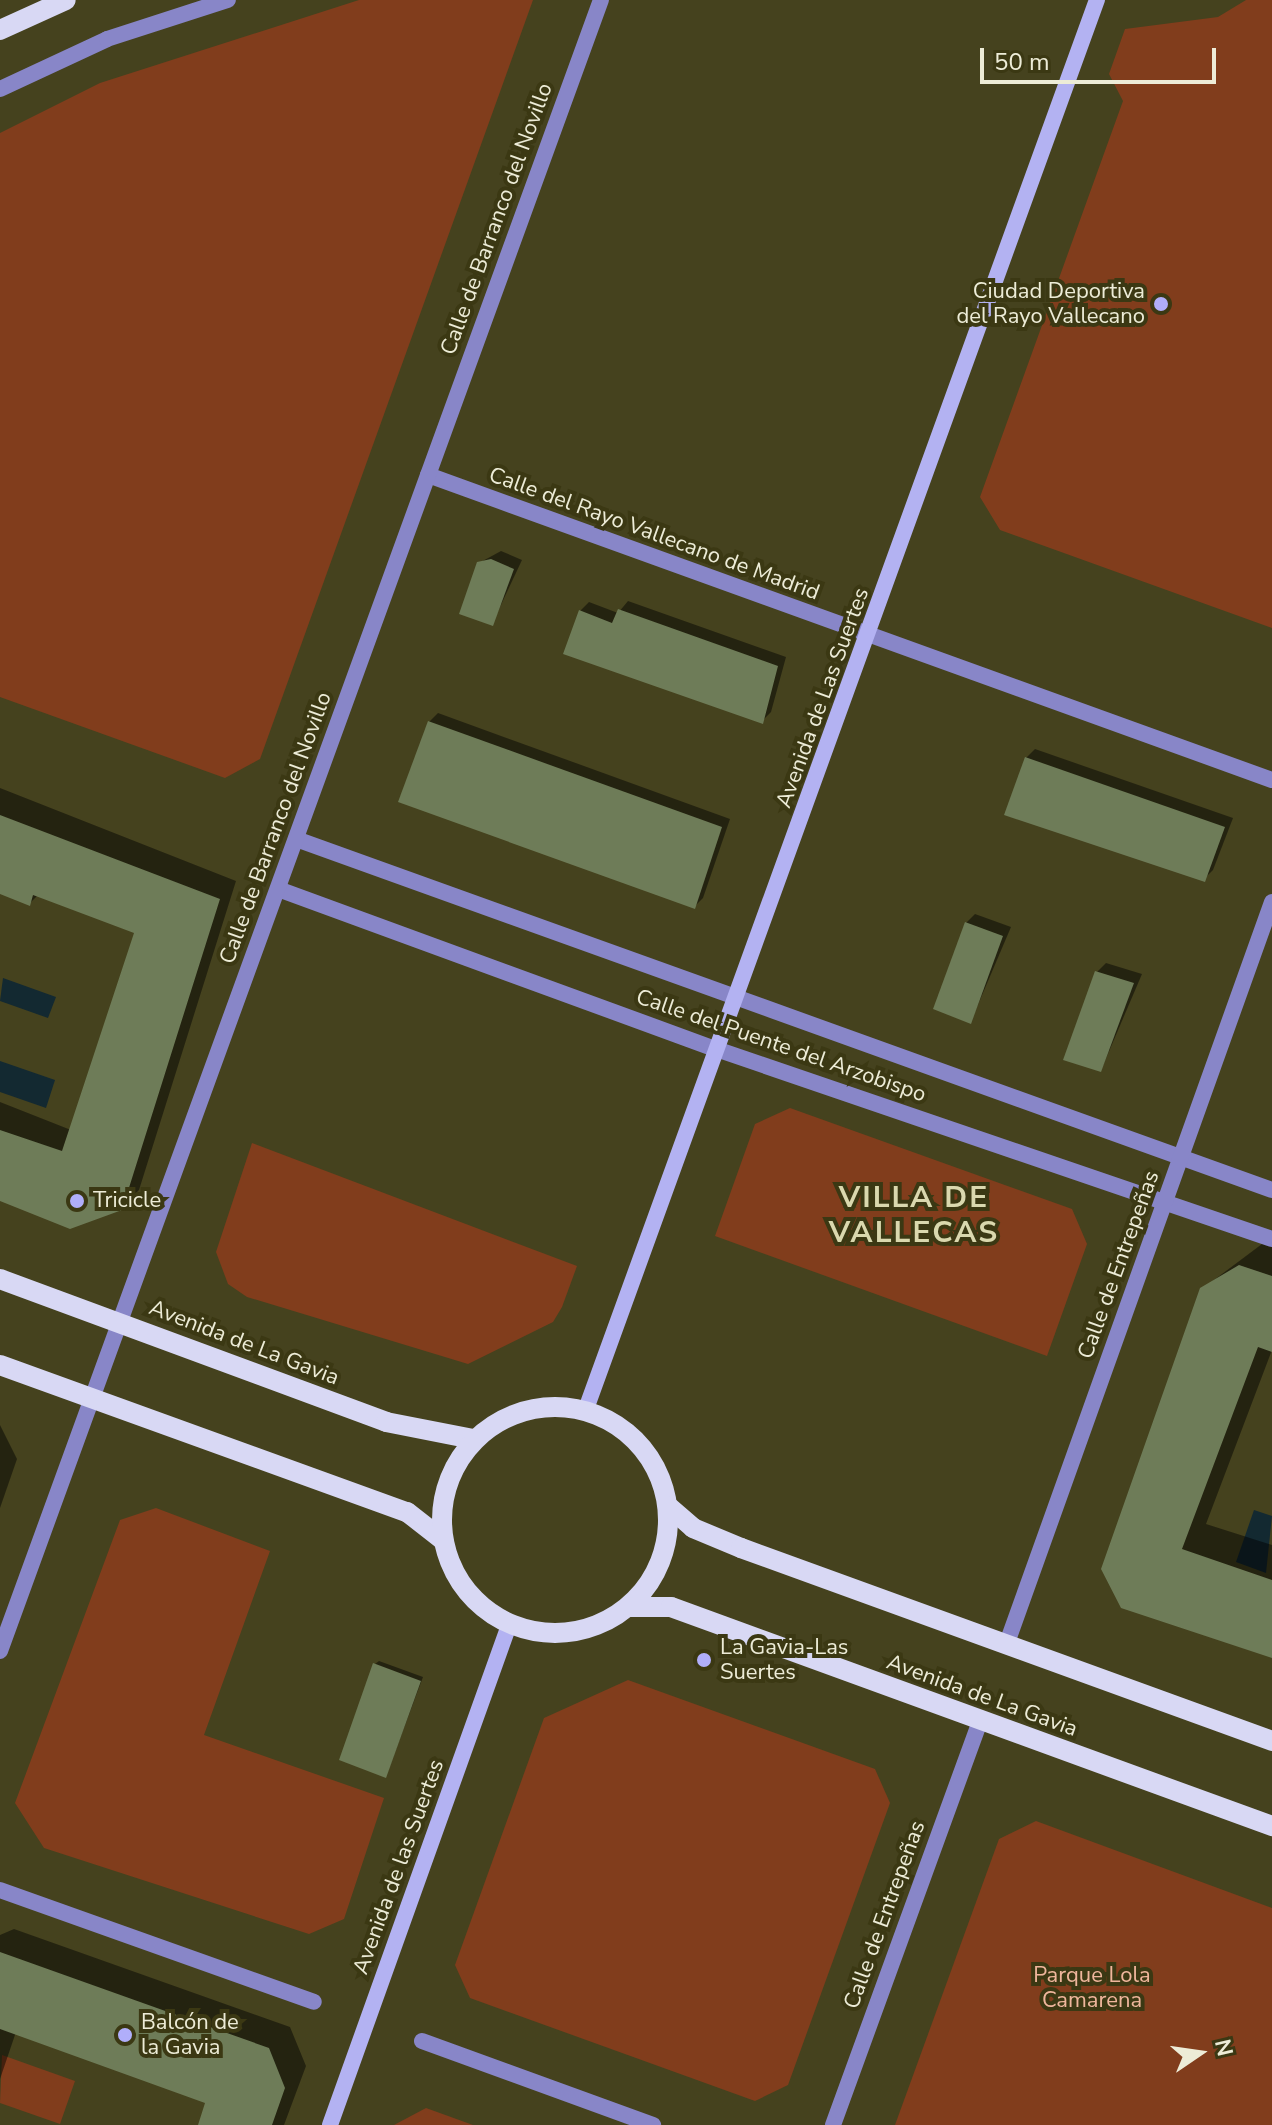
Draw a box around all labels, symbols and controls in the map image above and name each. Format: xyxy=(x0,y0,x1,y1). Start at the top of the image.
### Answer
scale bar xyxy=(984,32,1220,82)
text: 50 m xyxy=(994,46,1050,78)
street label: Calle de Barranco del Novillo xyxy=(435,79,559,359)
place label: Ciudad Deportiva del Rayo Vallecano xyxy=(956,278,1145,330)
marker: Ciudad Deportiva del Rayo Vallecano xyxy=(1152,295,1170,313)
street label: Calle del Rayo Vallecano de Madrid xyxy=(485,462,823,606)
street label: Avenida de Las Suertes xyxy=(771,584,875,812)
street label: Calle de Barranco del Novillo xyxy=(214,688,338,968)
street label: Calle del Puente del Arzobispo xyxy=(633,984,929,1108)
street label: Calle de Entrepeñas xyxy=(1073,1167,1165,1363)
district label: VILLA DE VALLECAS xyxy=(829,1180,999,1250)
place label: Tricicle xyxy=(93,1188,161,1214)
marker: Tricicle xyxy=(68,1192,86,1210)
street label: Avenida de La Gavia xyxy=(145,1295,343,1391)
place label: La Gavia-Las Suertes xyxy=(720,1634,848,1686)
street label: Avenida de La Gavia xyxy=(883,1649,1081,1743)
marker: La Gavia-Las Suertes xyxy=(695,1651,713,1669)
street label: Avenida de las Suertes xyxy=(348,1756,450,1978)
street label: Calle de Entrepeñas xyxy=(839,1817,931,2013)
park label: Parque Lola Camarena xyxy=(1033,1962,1151,2014)
place label: Balcón de la Gavia xyxy=(141,2009,239,2060)
north arrow xyxy=(1160,2013,1240,2093)
marker: Balcón de la Gavia xyxy=(116,2026,134,2044)
text: N xyxy=(1207,2036,1240,2059)

